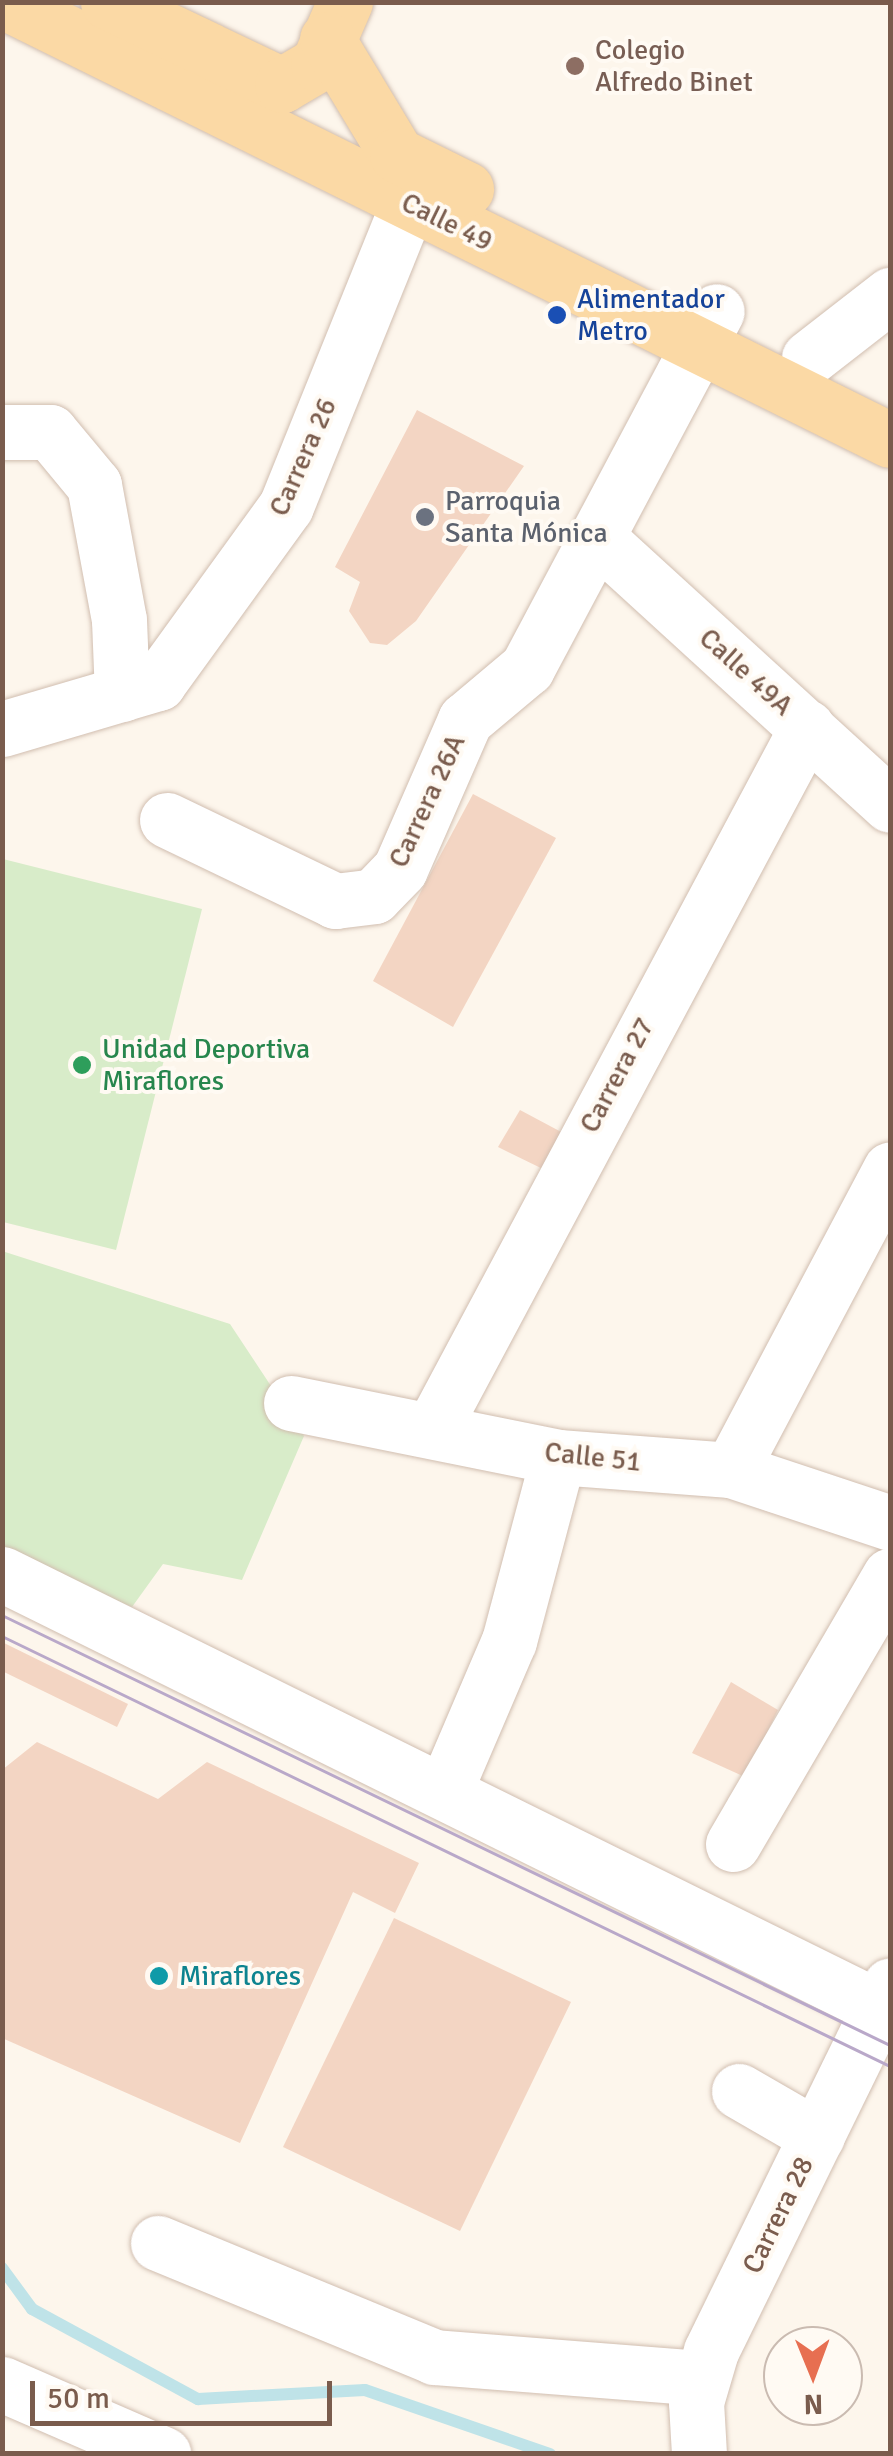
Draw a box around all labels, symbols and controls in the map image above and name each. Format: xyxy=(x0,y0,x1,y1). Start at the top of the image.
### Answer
place label: Colegio Alfredo Binet xyxy=(595,33,753,99)
marker: Colegio Alfredo Binet xyxy=(564,55,586,77)
street label: Calle 49 xyxy=(396,186,498,258)
place label: Alimentador Metro xyxy=(577,282,725,348)
marker: Alimentador Metro xyxy=(546,304,568,326)
street label: Carrera 26 xyxy=(262,393,344,521)
place label: Parroquia Santa Mónica xyxy=(445,484,608,550)
marker: Parroquia Santa Mónica xyxy=(414,506,436,528)
street label: Calle 49A xyxy=(692,621,800,723)
street label: Carrera 26A xyxy=(382,729,472,873)
street label: Carrera 27 xyxy=(573,1012,661,1138)
place label: Unidad Deportiva Miraflores xyxy=(102,1032,310,1098)
marker: Unidad Deportiva Miraflores xyxy=(71,1054,93,1076)
street label: Calle 51 xyxy=(543,1435,643,1479)
place label: Miraflores xyxy=(179,1959,301,1993)
marker: Miraflores xyxy=(148,1965,170,1987)
street label: Carrera 28 xyxy=(735,2151,821,2279)
north arrow xyxy=(763,2326,863,2426)
scale bar xyxy=(35,2361,338,2423)
text: 50 m xyxy=(47,2380,110,2417)
text: N xyxy=(803,2387,824,2421)

